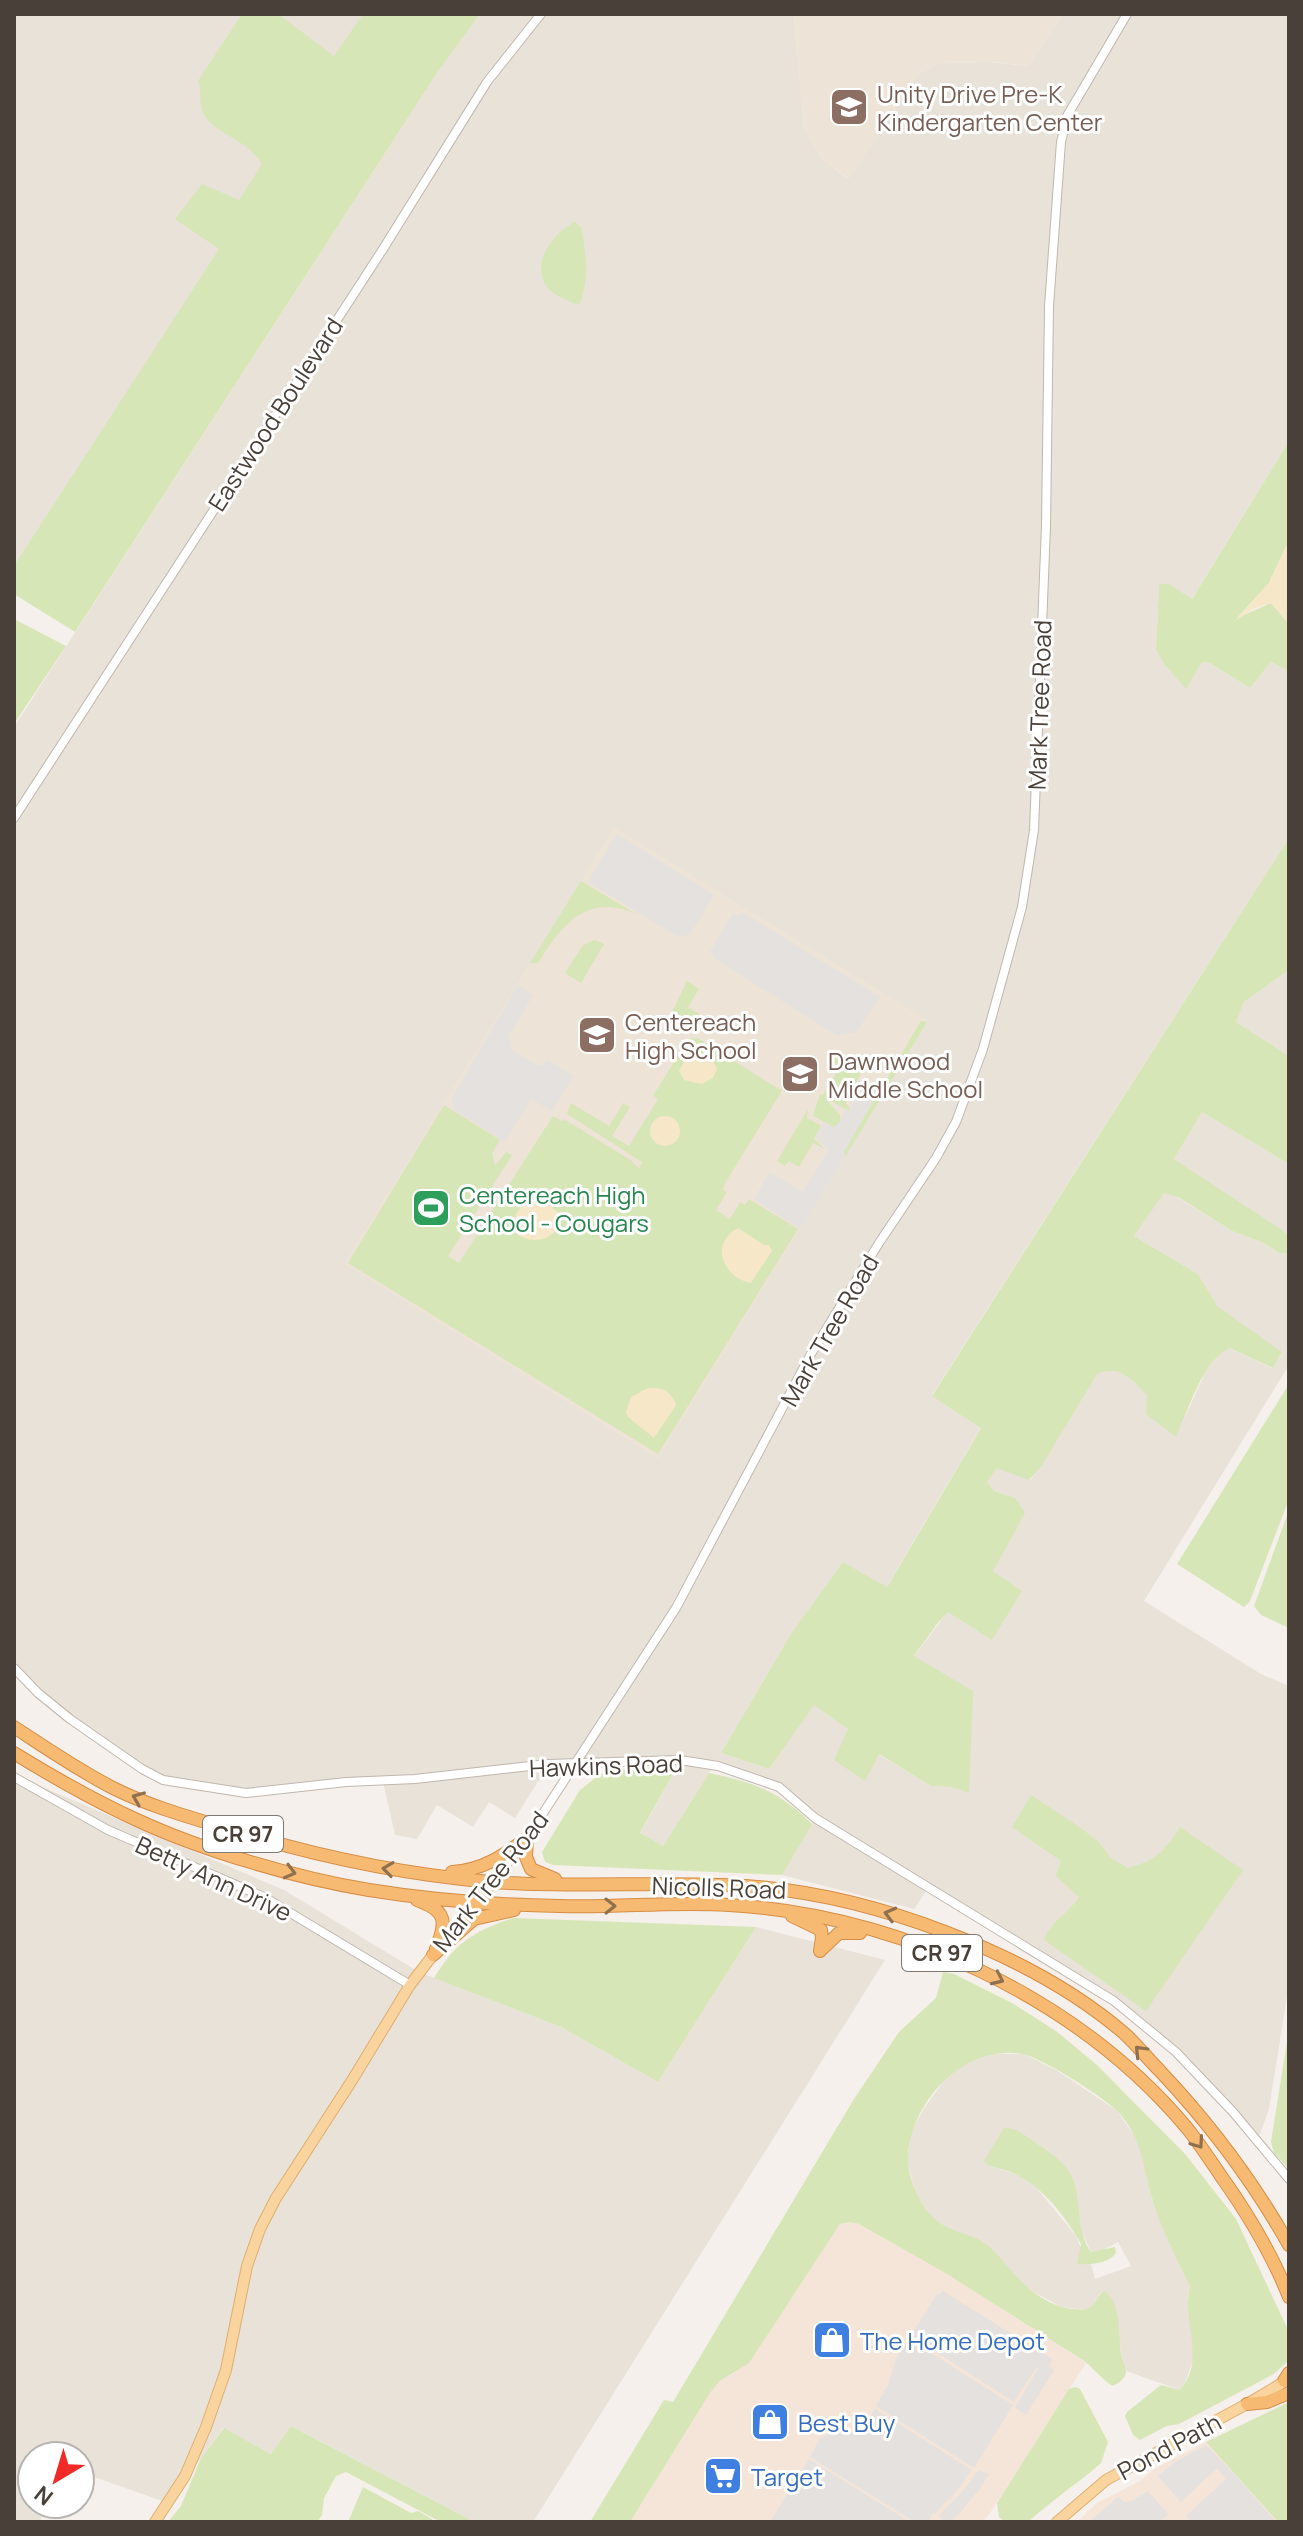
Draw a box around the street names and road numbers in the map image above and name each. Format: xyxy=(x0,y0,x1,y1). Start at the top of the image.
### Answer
street label: Eastwood Boulevard xyxy=(200,311,350,517)
street label: Mark Tree Road xyxy=(1020,619,1058,791)
street label: Mark Tree Road xyxy=(772,1248,886,1412)
street label: Hawkins Road xyxy=(529,1746,683,1784)
street label: Mark Tree Road xyxy=(425,1804,555,1958)
road number: CR 97 xyxy=(203,1816,283,1852)
street label: Betty Ann Drive xyxy=(131,1827,297,1929)
street label: Nicolls Road xyxy=(651,1868,787,1906)
road number: CR 97 xyxy=(902,1935,982,1971)
street label: Pond Path xyxy=(1111,2405,1227,2487)

